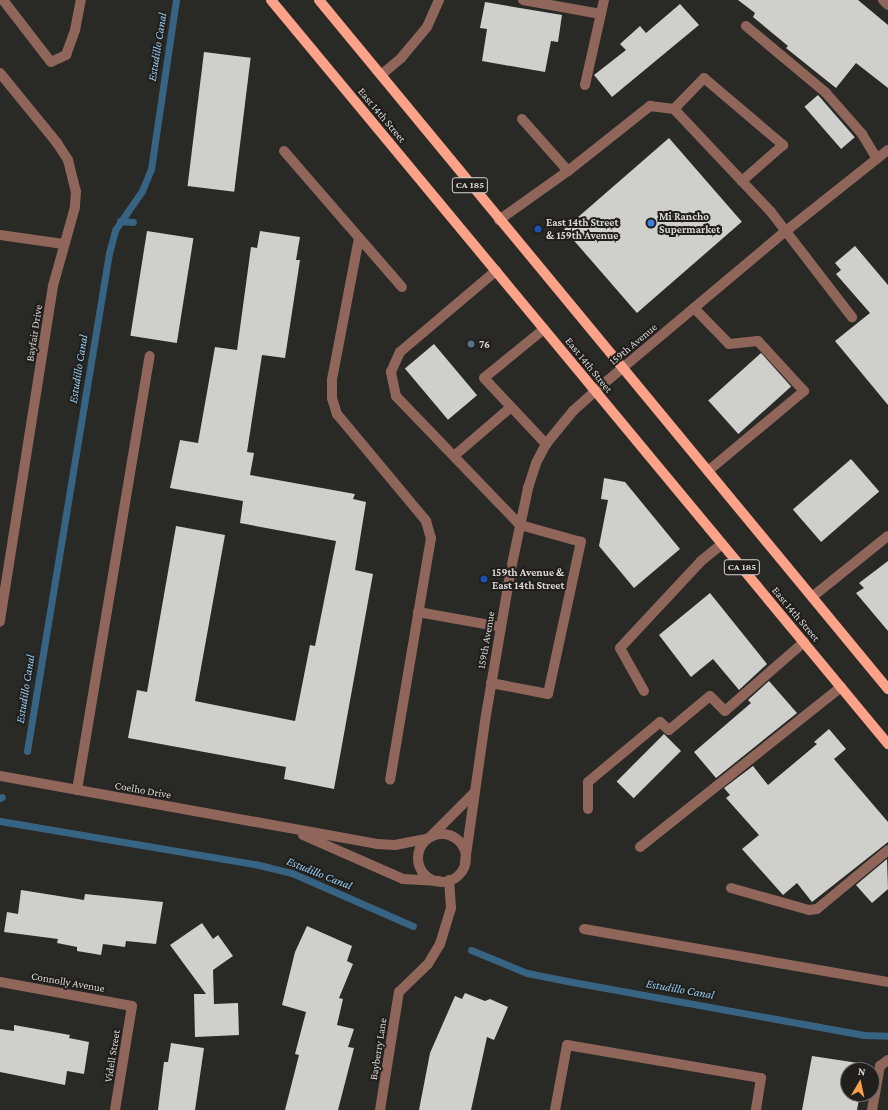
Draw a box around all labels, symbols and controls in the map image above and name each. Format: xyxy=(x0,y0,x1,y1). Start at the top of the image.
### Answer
water label: Estudillo Canal xyxy=(145,12,171,82)
street label: East 14th Street xyxy=(355,85,409,145)
road number: CA 185 xyxy=(451,177,489,193)
place label: Mi Rancho Supermarket xyxy=(659,210,720,236)
place label: East 14th Street & 159th Avenue xyxy=(546,216,618,242)
marker: Mi Rancho Supermarket xyxy=(646,218,656,228)
marker: East 14th Street & 159th Avenue xyxy=(533,224,543,234)
street label: Bayfair Drive xyxy=(23,304,45,362)
street label: 159th Avenue xyxy=(606,320,660,368)
water label: Estudillo Canal xyxy=(66,334,92,404)
street label: East 14th Street xyxy=(563,335,615,395)
place label: 76 xyxy=(479,337,490,351)
marker: 76 xyxy=(466,339,476,349)
road number: CA 185 xyxy=(723,559,761,575)
place label: 159th Avenue & East 14th Street xyxy=(492,566,564,592)
marker: 159th Avenue & East 14th Street xyxy=(479,574,489,584)
street label: East 14th Street xyxy=(769,584,823,644)
street label: 159th Avenue xyxy=(474,610,498,670)
water label: Estudillo Canal xyxy=(13,654,39,724)
street label: Coelho Drive xyxy=(114,779,172,801)
water label: Estudillo Canal xyxy=(284,854,354,894)
street label: Connolly Avenue xyxy=(30,969,106,995)
water label: Estudillo Canal xyxy=(645,977,715,1003)
street label: Bayberry Lane xyxy=(367,1017,389,1081)
street label: Videll Street xyxy=(101,1029,123,1083)
north arrow xyxy=(840,1062,880,1102)
text: N xyxy=(857,1065,866,1078)

